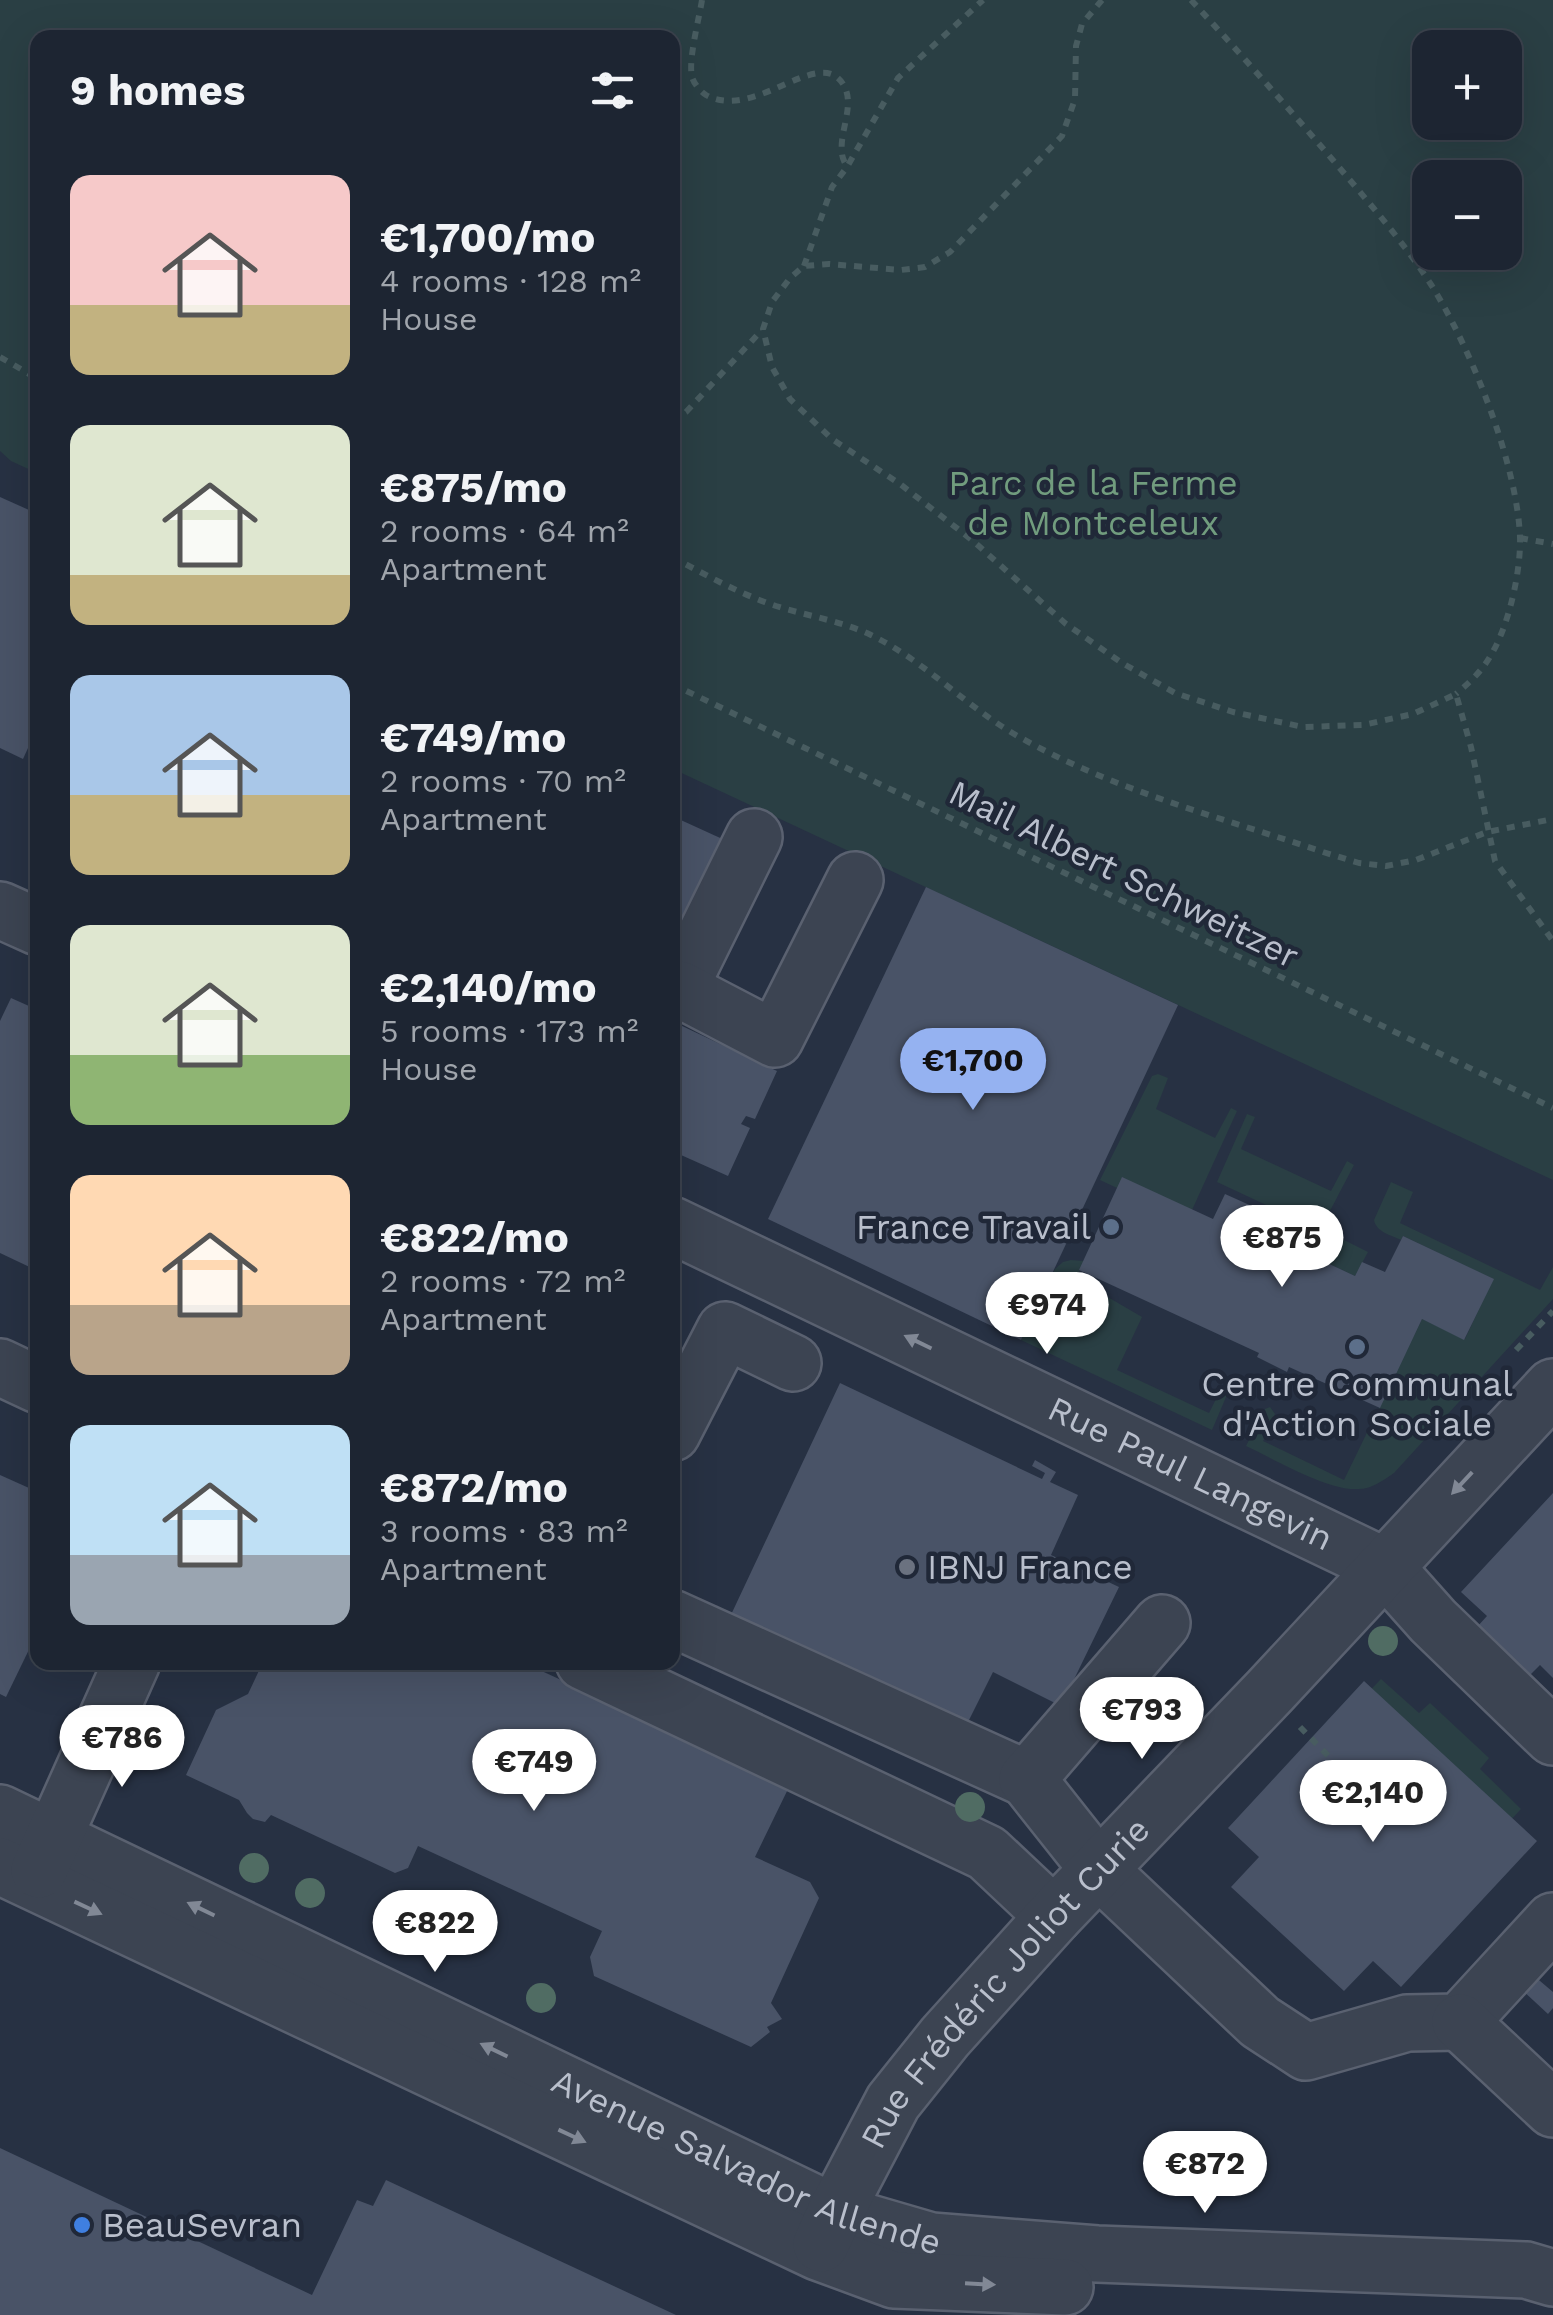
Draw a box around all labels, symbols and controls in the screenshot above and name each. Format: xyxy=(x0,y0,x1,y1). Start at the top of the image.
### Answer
map controls xyxy=(1412,30,1522,270)
button: + xyxy=(1412,30,1522,140)
icon: filters xyxy=(585,63,640,118)
text: 9 homes xyxy=(70,66,245,115)
button: − xyxy=(1412,160,1522,270)
text: €1,700/mo xyxy=(380,213,596,262)
icon: home xyxy=(150,215,270,335)
text: 4 rooms · 128 m² xyxy=(380,262,641,300)
text: House xyxy=(380,300,478,338)
park label: Parc de la Ferme de Montceleux xyxy=(948,462,1238,544)
text: €875/mo xyxy=(380,463,567,512)
icon: home xyxy=(150,465,270,585)
text: 2 rooms · 64 m² xyxy=(380,512,629,550)
text: Apartment xyxy=(380,550,547,588)
text: €749/mo xyxy=(380,713,566,762)
icon: home xyxy=(150,715,270,835)
text: 2 rooms · 70 m² xyxy=(380,762,626,800)
street label: Mail Albert Schweitzer xyxy=(942,771,1306,977)
text: Apartment xyxy=(380,800,547,838)
text: €2,140/mo xyxy=(380,963,597,1012)
icon: home xyxy=(150,965,270,1085)
text: 5 rooms · 173 m² xyxy=(380,1012,638,1050)
pin: €1,700 xyxy=(892,1028,1054,1113)
text: €1,700 xyxy=(922,1041,1024,1079)
text: House xyxy=(380,1050,478,1088)
pin: €875 xyxy=(1223,1205,1341,1290)
place label: France Travail xyxy=(856,1206,1091,1248)
text: €822/mo xyxy=(380,1213,569,1262)
icon: home xyxy=(150,1215,270,1335)
marker: France Travail xyxy=(1100,1216,1122,1238)
text: €875 xyxy=(1242,1218,1322,1256)
text: 2 rooms · 72 m² xyxy=(380,1262,625,1300)
pin: €974 xyxy=(988,1272,1106,1357)
text: €974 xyxy=(1008,1285,1086,1323)
text: Apartment xyxy=(380,1300,547,1338)
one-way arrow xyxy=(903,1334,932,1351)
marker: Centre Communal d'Action Sociale xyxy=(1346,1336,1368,1358)
place label: Centre Communal d'Action Sociale xyxy=(1201,1363,1513,1445)
street label: Rue Paul Langevin xyxy=(1041,1387,1340,1559)
text: €872/mo xyxy=(380,1463,568,1512)
icon: home xyxy=(150,1465,270,1585)
one-way arrow xyxy=(1451,1471,1474,1495)
text: 3 rooms · 83 m² xyxy=(380,1512,628,1550)
place label: IBNJ France xyxy=(927,1546,1133,1588)
text: Apartment xyxy=(380,1550,547,1588)
marker: IBNJ France xyxy=(896,1556,918,1578)
pin: €793 xyxy=(1083,1677,1201,1762)
text: €793 xyxy=(1102,1690,1182,1728)
pin: €786 xyxy=(63,1705,181,1790)
text: €786 xyxy=(81,1718,163,1756)
pin: €749 xyxy=(475,1729,593,1814)
text: €749 xyxy=(494,1742,574,1780)
pin: €2,140 xyxy=(1292,1760,1454,1845)
text: €2,140 xyxy=(1322,1773,1424,1811)
street label: Rue Frédéric Joliot Curie xyxy=(852,1809,1158,2155)
pin: €822 xyxy=(376,1890,494,1975)
one-way arrow xyxy=(74,1899,103,1916)
one-way arrow xyxy=(187,1901,216,1918)
text: €822 xyxy=(395,1903,475,1941)
one-way arrow xyxy=(479,2042,508,2059)
street label: Avenue Salvador Allende xyxy=(545,2060,946,2264)
one-way arrow xyxy=(558,2128,587,2145)
pin: €872 xyxy=(1146,2131,1264,2216)
text: €872 xyxy=(1165,2144,1245,2182)
place label: BeauSevran xyxy=(102,2204,302,2246)
marker: BeauSevran xyxy=(71,2214,93,2236)
one-way arrow xyxy=(965,2276,997,2292)

